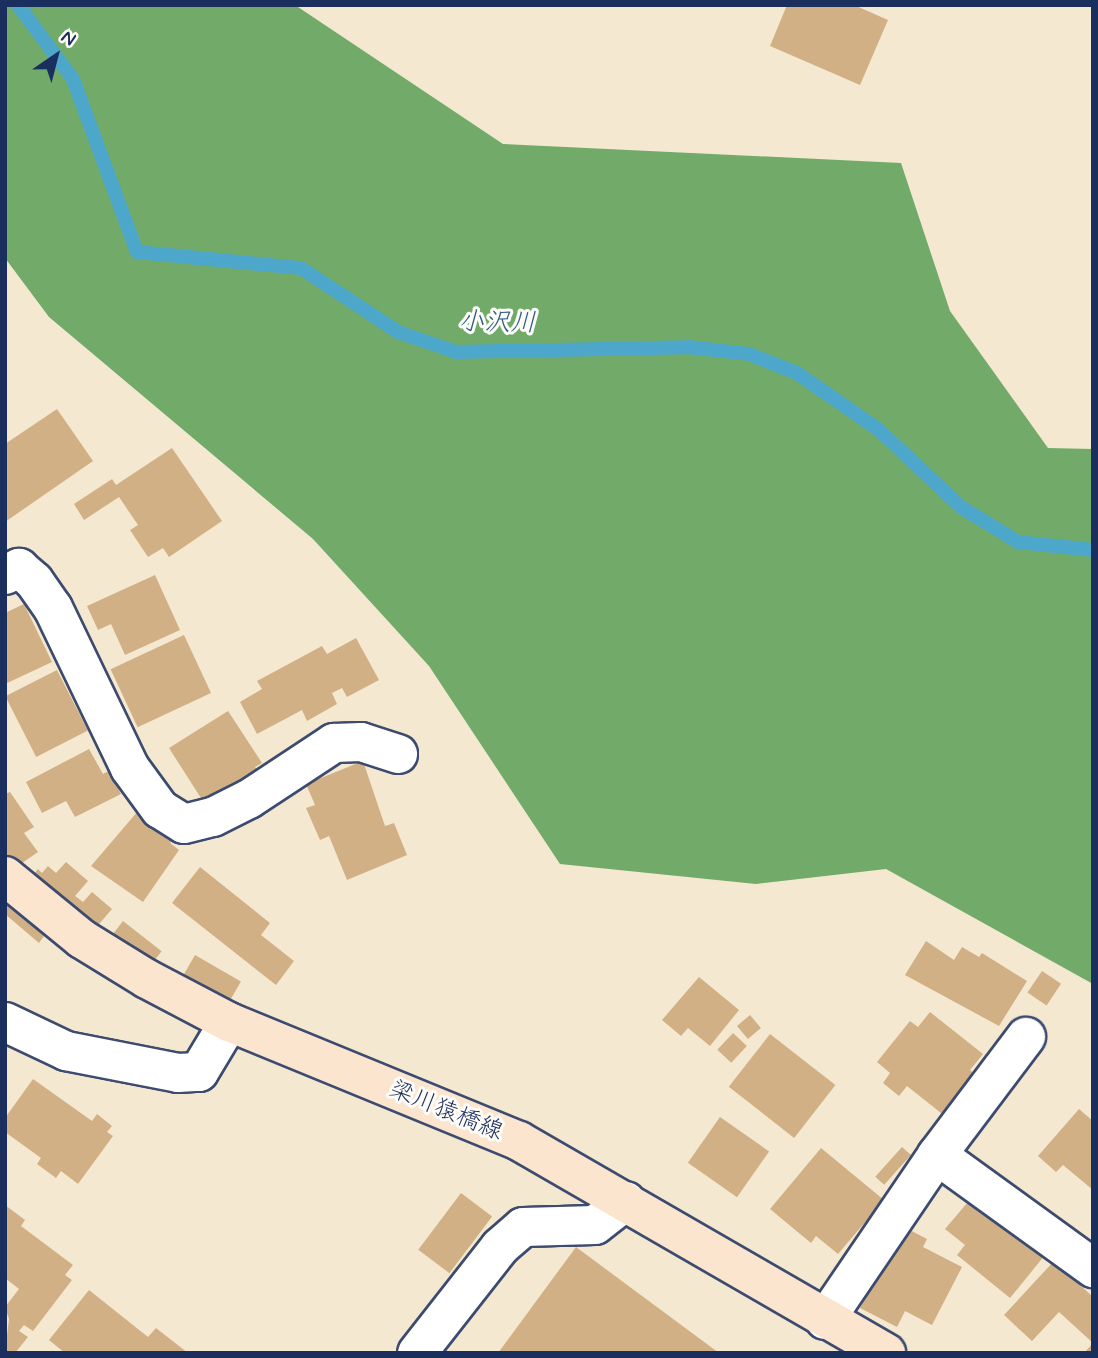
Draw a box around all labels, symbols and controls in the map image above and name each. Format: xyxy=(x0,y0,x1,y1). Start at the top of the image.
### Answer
north arrow xyxy=(21,21,91,91)
text: N xyxy=(56,25,81,52)
water label: 小沢川 xyxy=(458,308,536,340)
street label: 梁川猿橋線 xyxy=(385,1075,507,1147)

